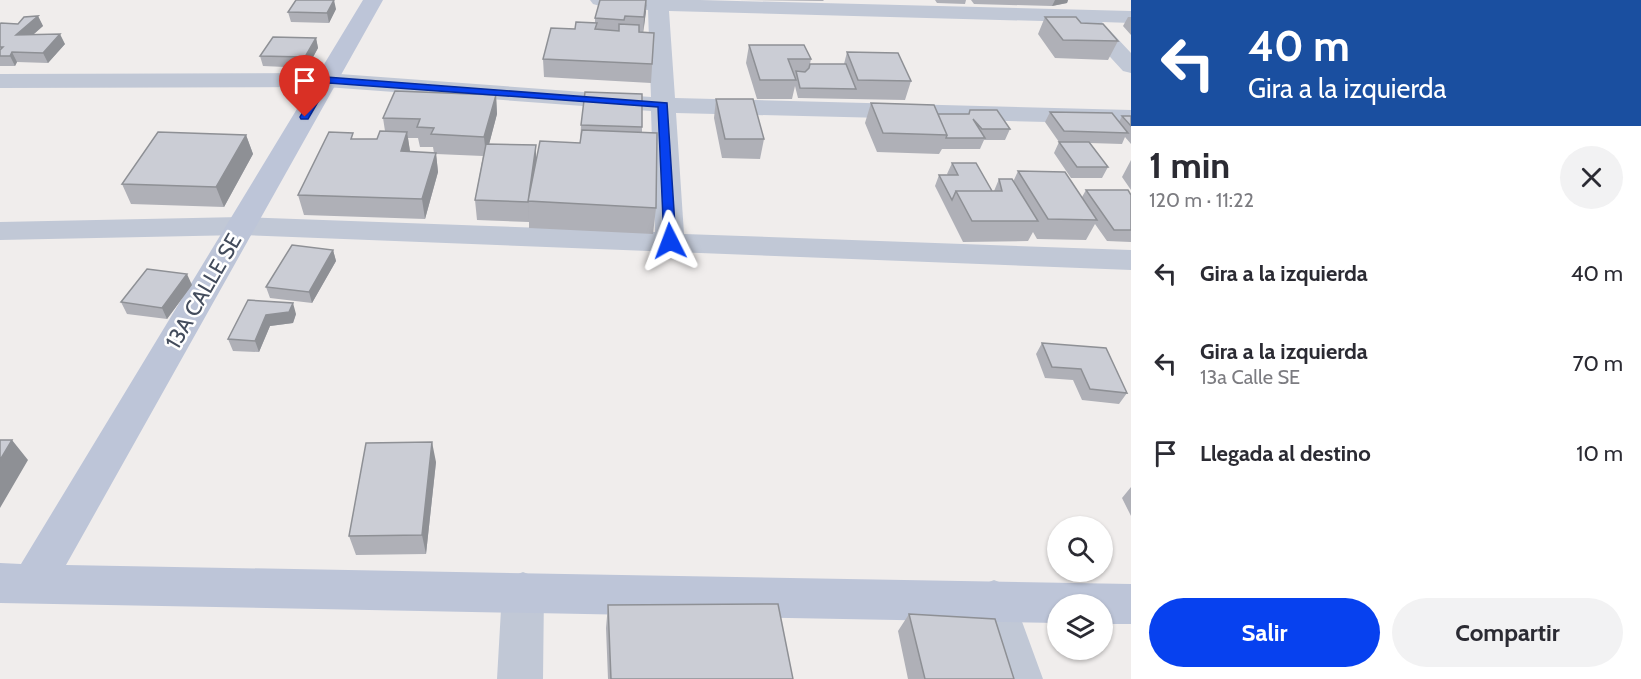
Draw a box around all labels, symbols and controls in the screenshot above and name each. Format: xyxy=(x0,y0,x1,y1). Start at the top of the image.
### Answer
text: 40 m xyxy=(1248,20,1350,72)
icon: left xyxy=(1149,24,1227,102)
pin xyxy=(279,55,330,117)
icon: arrive xyxy=(288,64,321,97)
text: Gira a la izquierda xyxy=(1248,72,1447,105)
text: 1 min xyxy=(1149,143,1230,187)
button: close xyxy=(1560,146,1623,209)
text: 120 m · 11:22 xyxy=(1149,188,1254,212)
position arrow xyxy=(638,209,702,273)
street label: 13A CALLE SE xyxy=(160,229,247,354)
icon: left xyxy=(1149,257,1182,290)
text: Gira a la izquierda xyxy=(1200,260,1368,287)
text: 40 m xyxy=(1571,260,1623,287)
text: Gira a la izquierda xyxy=(1200,338,1368,365)
icon: left xyxy=(1149,347,1182,380)
text: 70 m xyxy=(1573,350,1623,377)
text: 13a Calle SE xyxy=(1200,365,1300,389)
icon: arrive xyxy=(1149,437,1182,470)
text: Llegada al destino xyxy=(1200,440,1371,467)
text: 10 m xyxy=(1576,440,1623,467)
map controls xyxy=(1047,516,1113,660)
button: search xyxy=(1047,516,1113,582)
button: layers xyxy=(1047,594,1113,660)
button: Salir xyxy=(1149,598,1380,667)
button: Compartir xyxy=(1392,598,1623,667)

